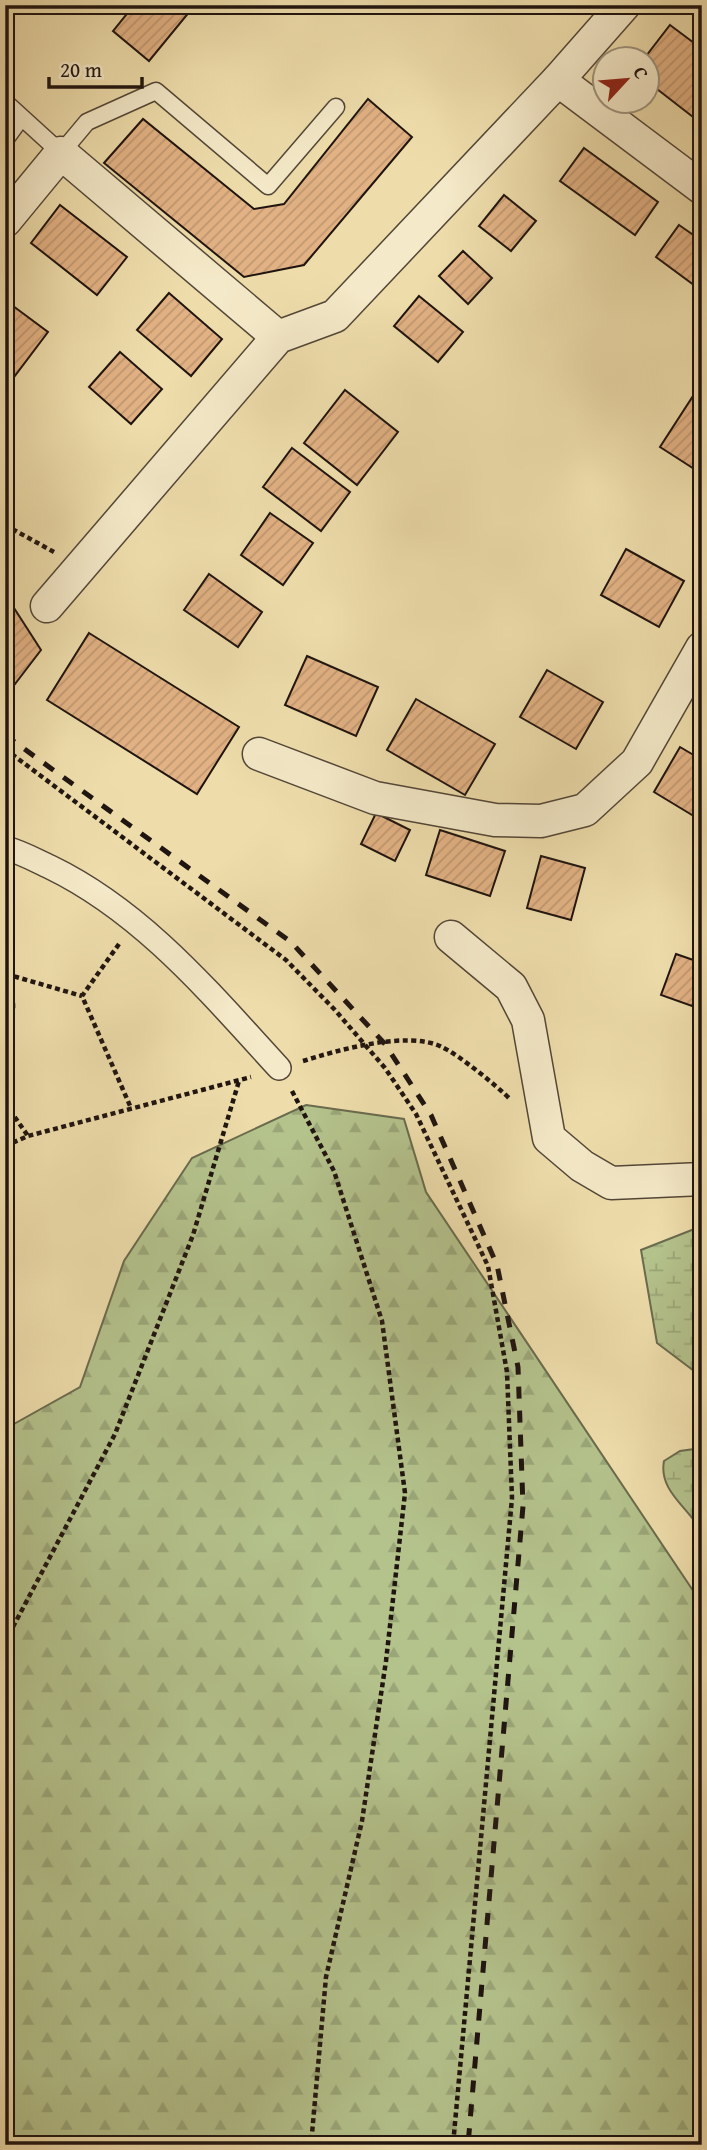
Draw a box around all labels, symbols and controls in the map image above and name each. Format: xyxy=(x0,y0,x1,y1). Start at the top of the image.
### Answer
scale bar xyxy=(49,46,142,90)
north arrow xyxy=(592,46,662,116)
text: 20 m xyxy=(60,54,102,85)
text: С xyxy=(626,62,656,84)

